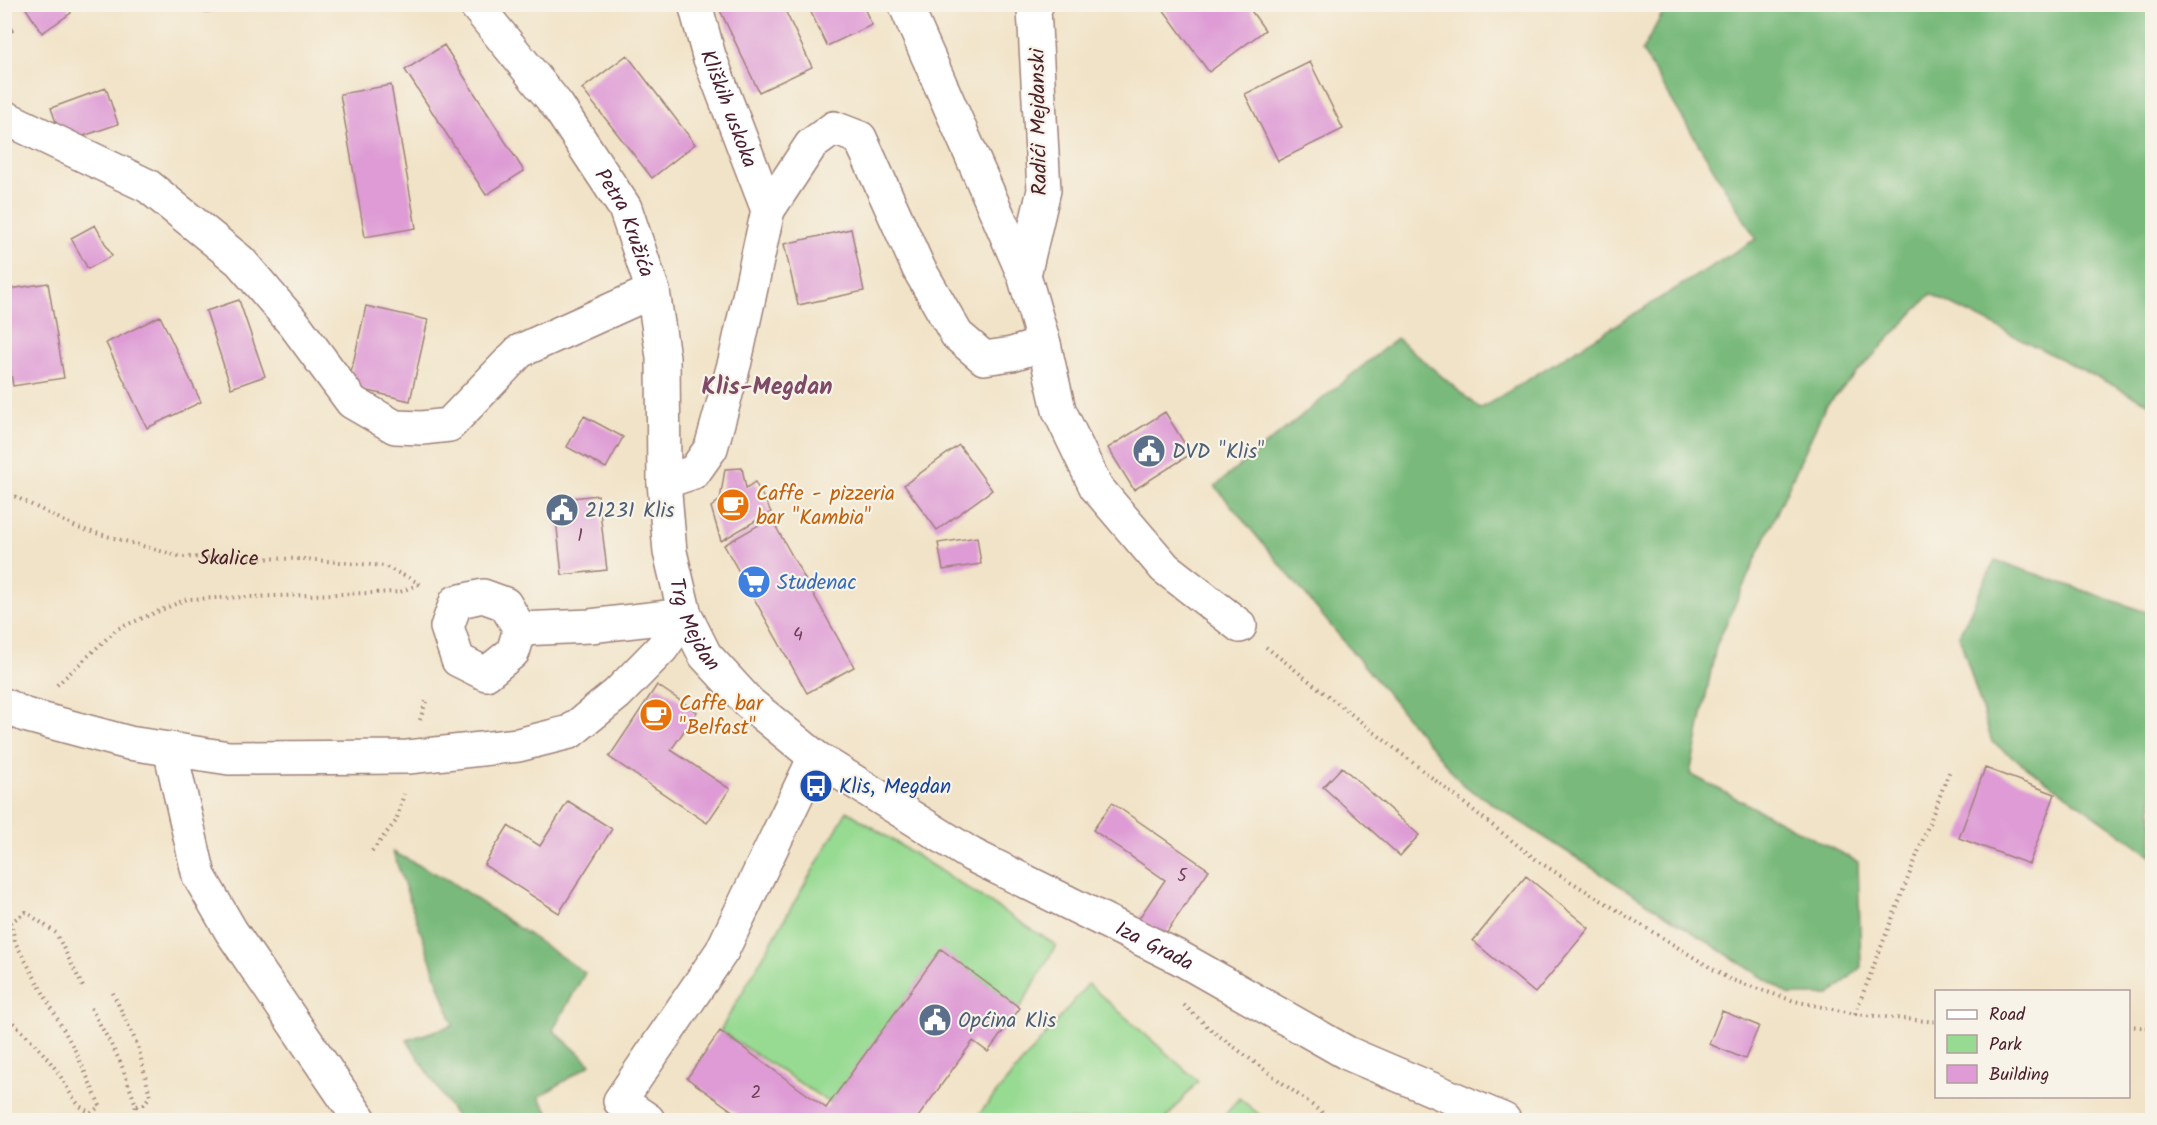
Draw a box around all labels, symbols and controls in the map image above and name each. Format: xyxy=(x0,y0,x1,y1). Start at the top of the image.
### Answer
street label: Kliških uskoka xyxy=(690,45,765,173)
street label: Radići Mejdanski xyxy=(1022,47,1057,196)
street label: Petra Kružića xyxy=(585,162,662,282)
district label: Klis-Megdan xyxy=(702,368,832,407)
public building icon: DVD "Klis" xyxy=(1131,433,1167,469)
place label: DVD "Klis" xyxy=(1172,436,1264,469)
place label: Caffe - pizzeria bar "Kambia" xyxy=(756,478,895,535)
cafe icon: Caffe - pizzeria bar "Kambia" xyxy=(715,487,751,523)
public building icon: 21231 Klis xyxy=(544,492,580,528)
place label: 21231 Klis xyxy=(585,495,675,528)
house number: 1 xyxy=(577,522,583,551)
street label: Skalice xyxy=(198,542,259,576)
supermarket icon: Studenac xyxy=(736,564,772,600)
place label: Studenac xyxy=(777,567,857,600)
street label: Trg Mejdan xyxy=(659,575,728,680)
house number: 4 xyxy=(793,621,803,650)
place label: Caffe bar "Belfast" xyxy=(679,688,764,745)
cafe icon: Caffe bar "Belfast" xyxy=(638,697,674,733)
bus stop icon: Klis, Megdan xyxy=(798,768,834,804)
place label: Klis, Megdan xyxy=(839,771,951,804)
house number: 5 xyxy=(1177,862,1188,891)
street label: Iza Grada xyxy=(1109,913,1199,980)
legend xyxy=(1935,990,2130,1098)
text: Road xyxy=(1989,1001,2026,1030)
public building icon: Općina Klis xyxy=(917,1002,953,1038)
place label: Općina Klis xyxy=(958,1005,1056,1038)
text: Park xyxy=(1989,1031,2022,1060)
text: Building xyxy=(1989,1061,2049,1090)
house number: 2 xyxy=(751,1079,761,1108)

